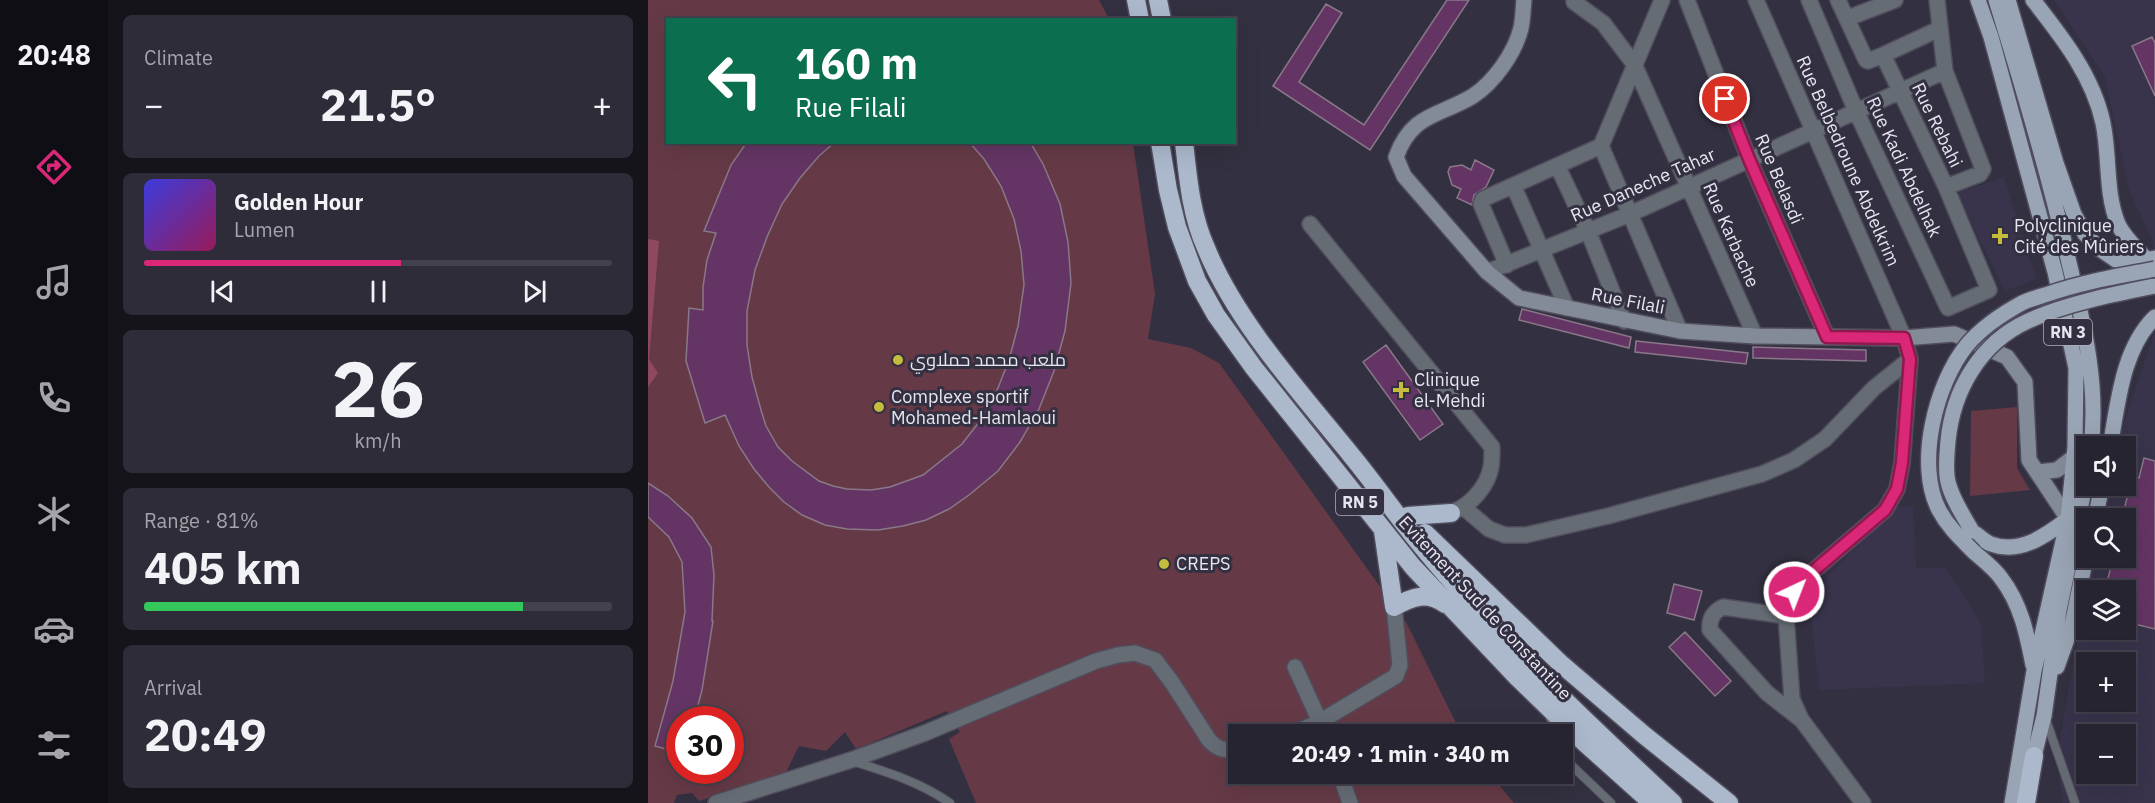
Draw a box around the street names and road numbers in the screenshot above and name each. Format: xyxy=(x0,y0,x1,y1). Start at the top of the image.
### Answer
street label: Rue Belbedroune Abdelkrim xyxy=(1792,52,1905,270)
street label: Rue Rebahi xyxy=(1907,78,1968,171)
street label: Rue Kadi Abdelhak xyxy=(1862,93,1947,241)
street label: Rue Belasdi xyxy=(1750,130,1809,227)
street label: Rue Daneche Tahar xyxy=(1567,142,1719,227)
street label: Rue Karbache xyxy=(1698,179,1765,291)
street label: Rue Filali xyxy=(1589,282,1667,319)
road number: RN 3 xyxy=(2044,319,2092,345)
road number: RN 5 xyxy=(1336,489,1384,515)
street label: Evitement Sud de Constantine xyxy=(1394,511,1577,705)

